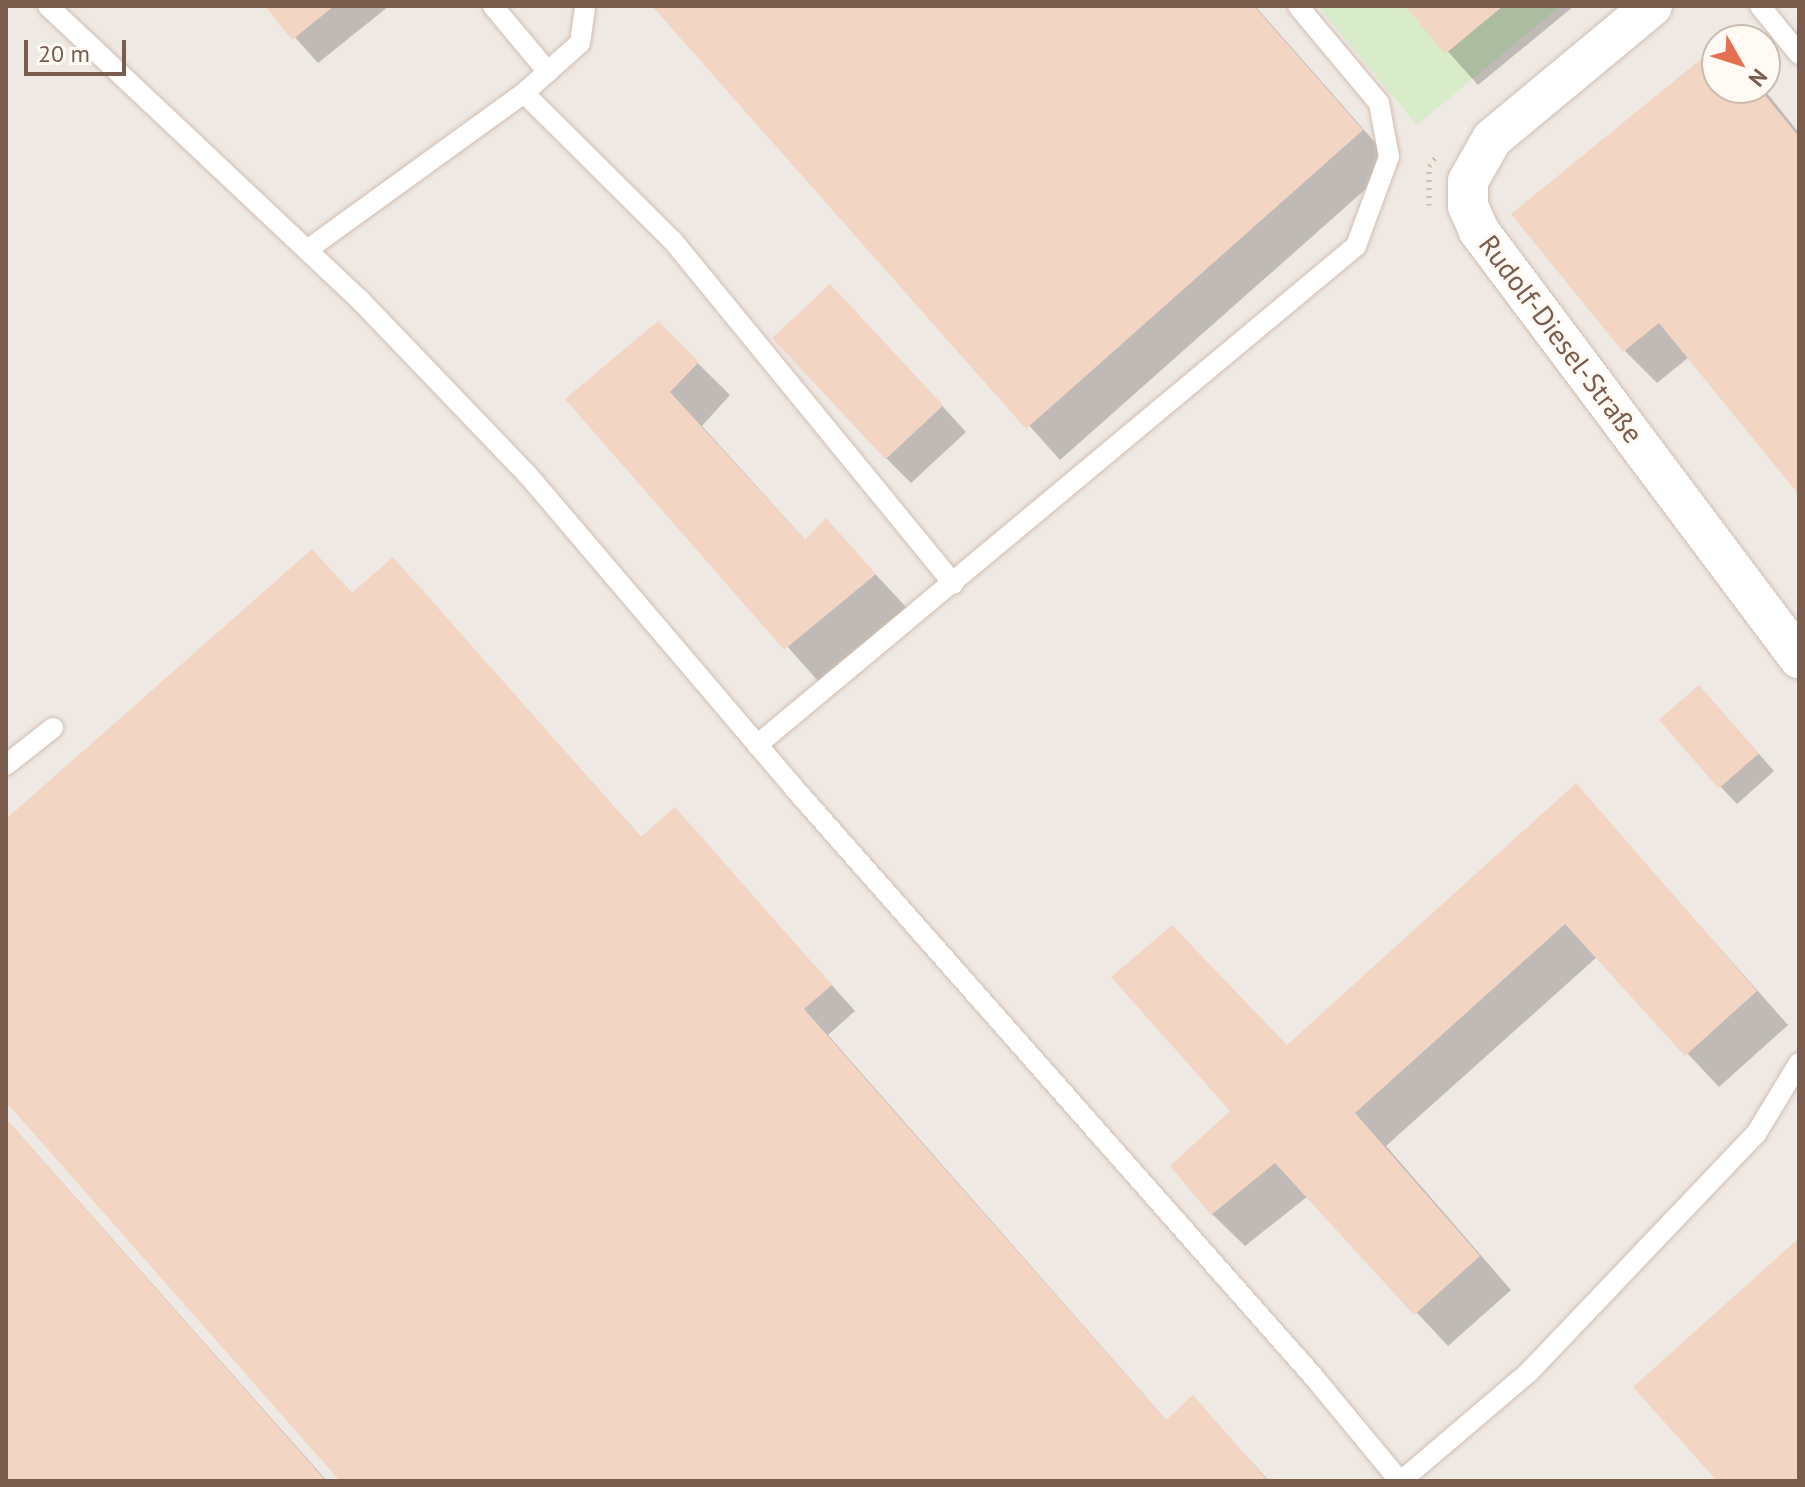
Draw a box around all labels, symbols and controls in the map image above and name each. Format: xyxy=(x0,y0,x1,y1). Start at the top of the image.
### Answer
scale bar xyxy=(28,24,130,74)
north arrow xyxy=(1701,24,1781,104)
text: 20 m xyxy=(38,38,90,69)
text: N xyxy=(1743,63,1774,92)
street label: Rudolf-Diesel-Straße xyxy=(1472,228,1650,450)

